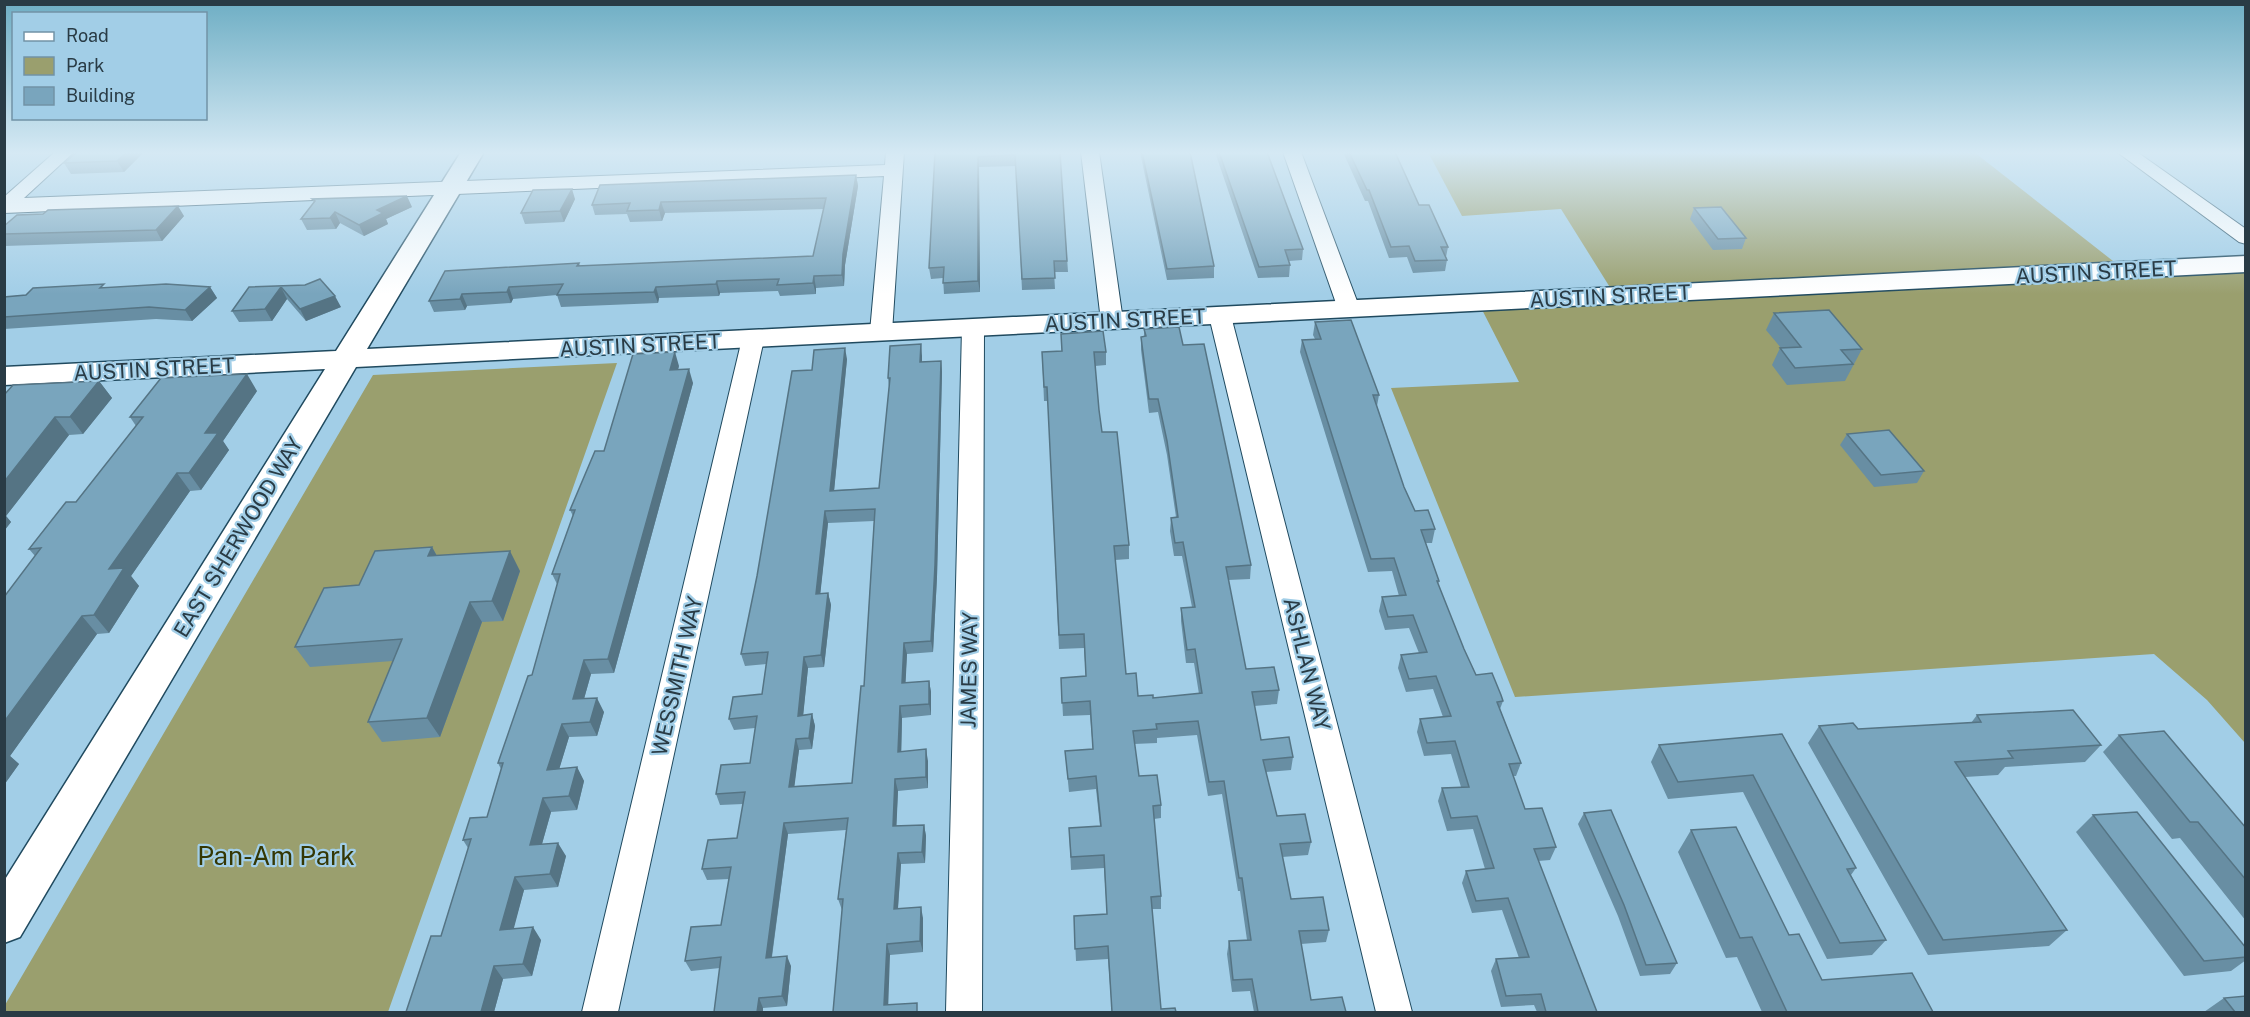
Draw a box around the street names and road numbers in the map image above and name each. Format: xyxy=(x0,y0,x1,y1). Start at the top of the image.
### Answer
street label: AUSTIN STREET xyxy=(2015,255,2177,289)
street label: AUSTIN STREET xyxy=(1529,279,1691,313)
street label: AUSTIN STREET xyxy=(1044,303,1206,337)
street label: AUSTIN STREET xyxy=(559,328,721,362)
street label: AUSTIN STREET xyxy=(73,352,235,386)
street label: EAST SHERWOOD WAY xyxy=(168,432,308,642)
street label: WESSMITH WAY xyxy=(647,594,708,758)
street label: ASHLAN WAY xyxy=(1278,595,1336,733)
street label: JAMES WAY xyxy=(955,611,983,728)

